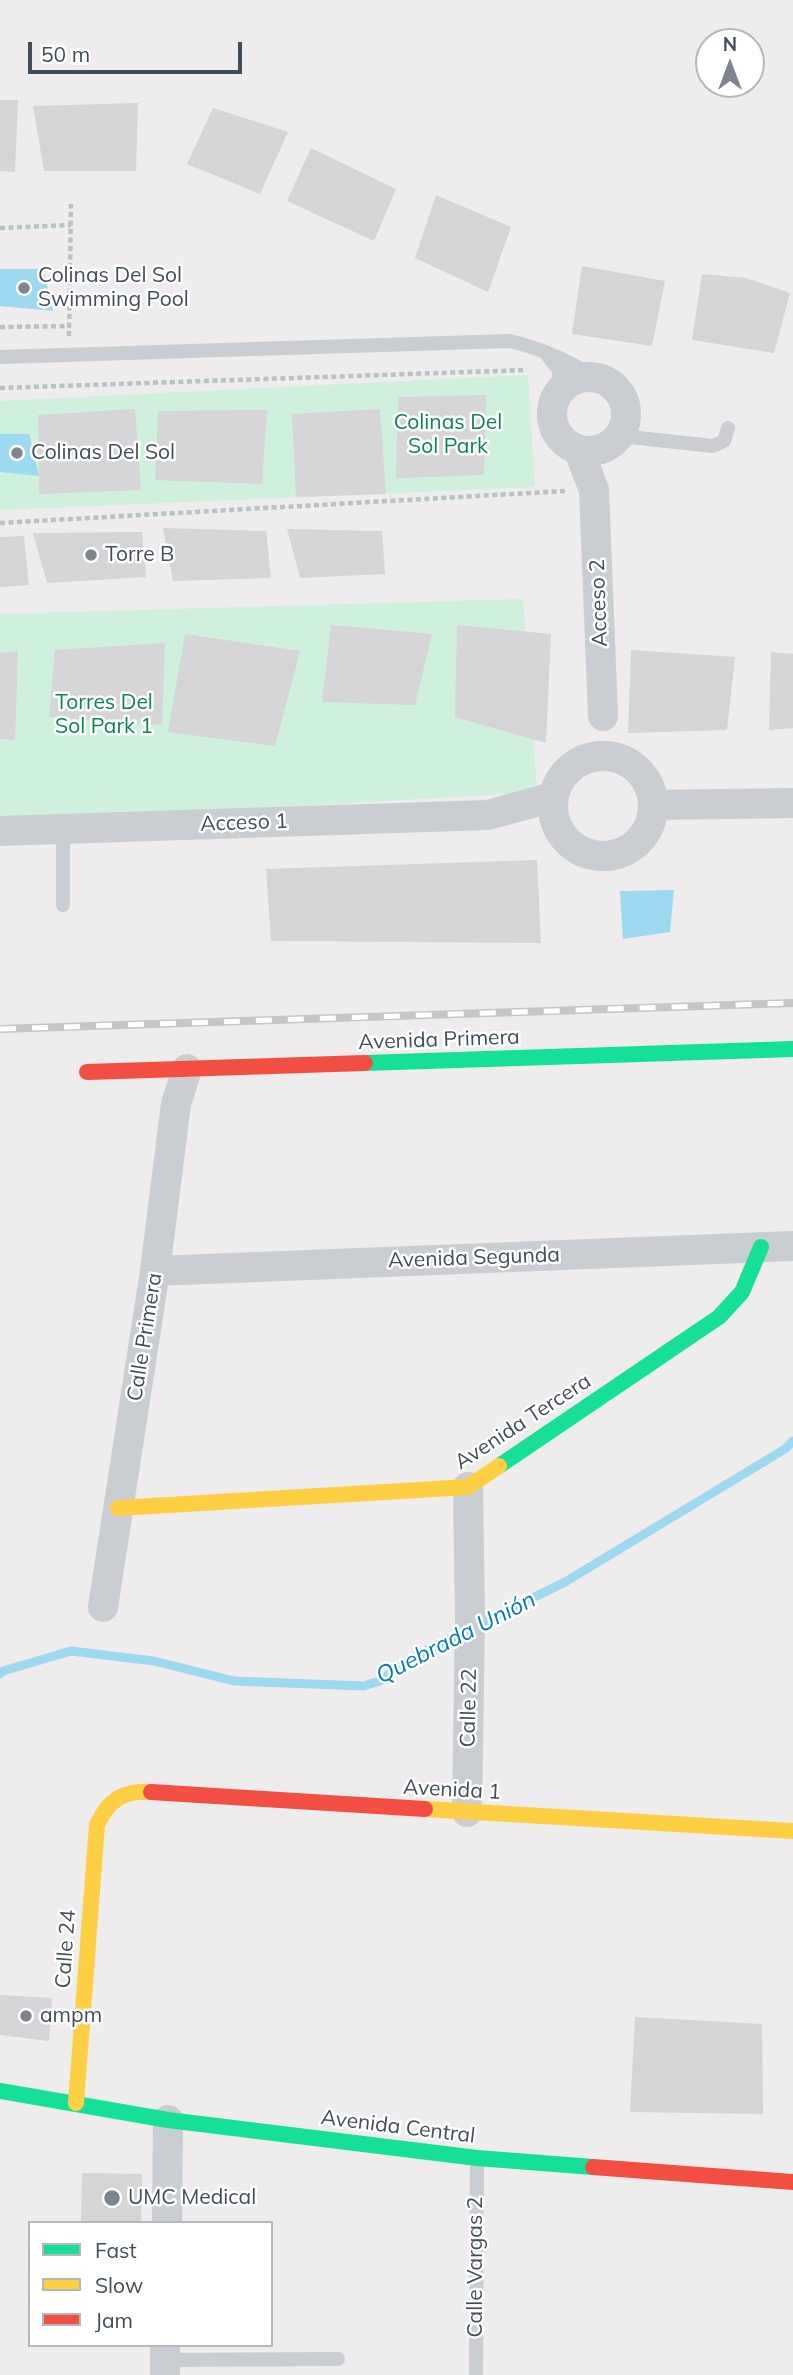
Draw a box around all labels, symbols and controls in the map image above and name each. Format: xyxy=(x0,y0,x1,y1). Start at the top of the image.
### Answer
scale bar xyxy=(32,28,245,72)
north arrow xyxy=(695,28,765,98)
text: N xyxy=(723,32,737,56)
text: 50 m xyxy=(41,41,90,67)
place label: Colinas Del Sol Swimming Pool xyxy=(38,263,189,313)
marker: Colinas Del Sol Swimming Pool xyxy=(16,280,32,296)
park label: Colinas Del Sol Park xyxy=(394,410,502,460)
place label: Colinas Del Sol xyxy=(31,440,175,466)
marker: Colinas Del Sol xyxy=(9,445,25,461)
place label: Torre B xyxy=(105,542,174,568)
marker: Torre B xyxy=(83,547,99,563)
street label: Acceso 2 xyxy=(585,559,613,647)
park label: Torres Del Sol Park 1 xyxy=(55,690,153,740)
street label: Acceso 1 xyxy=(200,809,288,837)
street label: Avenida Primera xyxy=(358,1025,520,1055)
street label: Avenida Segunda xyxy=(388,1242,560,1274)
street label: Calle Primera xyxy=(122,1271,168,1403)
street label: Avenida Tercera xyxy=(450,1369,596,1475)
water label: Quebrada Unión xyxy=(372,1586,540,1690)
street label: Calle 22 xyxy=(456,1668,482,1748)
street label: Avenida 1 xyxy=(402,1775,502,1805)
street label: Calle 24 xyxy=(51,1909,81,1989)
place label: ampm xyxy=(40,2003,102,2029)
marker: ampm xyxy=(18,2008,34,2024)
street label: Avenida Central xyxy=(319,2105,477,2149)
place label: UMC Medical xyxy=(128,2185,256,2211)
marker: UMC Medical xyxy=(102,2188,122,2208)
street label: Calle Vargas 2 xyxy=(463,2197,489,2337)
legend xyxy=(28,2221,273,2347)
text: Fast xyxy=(95,2237,137,2263)
text: Slow xyxy=(95,2272,143,2298)
text: Jam xyxy=(95,2307,133,2333)

